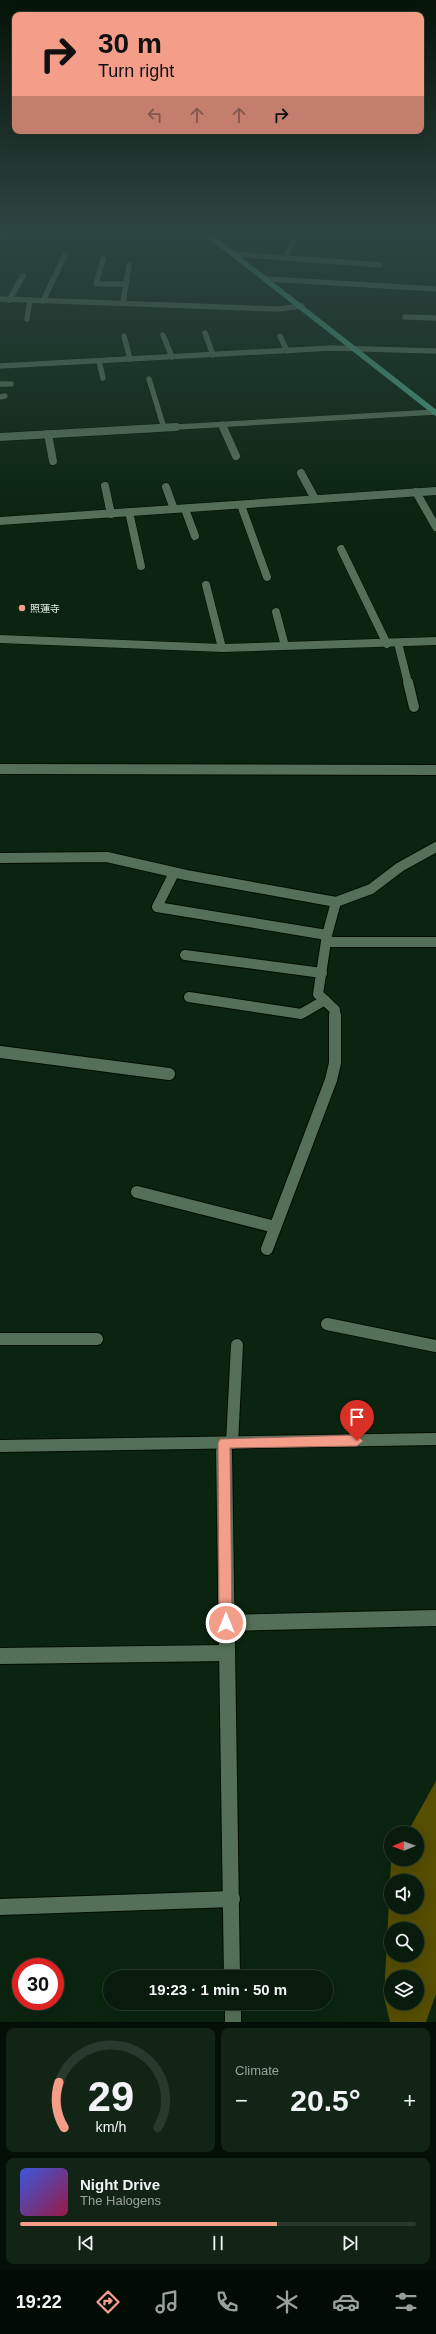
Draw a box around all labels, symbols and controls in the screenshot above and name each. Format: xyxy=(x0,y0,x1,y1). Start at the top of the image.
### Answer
icon: right xyxy=(32,28,84,80)
text: 30 m xyxy=(98,28,162,59)
text: Turn right xyxy=(98,61,174,81)
icon: left xyxy=(144,104,166,126)
icon: ahead xyxy=(186,104,208,126)
icon: ahead xyxy=(228,104,250,126)
icon: right xyxy=(270,104,292,126)
marker: 照蓮寺 xyxy=(17,603,27,613)
place label: 照蓮寺 xyxy=(30,603,60,614)
pin xyxy=(340,1400,374,1441)
icon: arrive xyxy=(346,1406,368,1428)
position arrow xyxy=(205,1602,247,1644)
north arrow xyxy=(384,1826,424,1866)
map controls xyxy=(384,1826,424,2010)
button: sound xyxy=(384,1874,424,1914)
button: search xyxy=(384,1922,424,1962)
speed limit sign: 30 xyxy=(12,1958,64,2010)
button: layers xyxy=(384,1970,424,2010)
text: 19:23 · 1 min · 50 m xyxy=(149,1981,287,1998)
text: Climate xyxy=(235,2063,279,2078)
text: 29 xyxy=(87,2073,134,2120)
text: 20.5° xyxy=(290,2084,361,2117)
text: − xyxy=(235,2088,248,2113)
text: + xyxy=(403,2088,416,2113)
text: km/h xyxy=(95,2119,126,2135)
text: Night Drive xyxy=(80,2176,160,2193)
text: The Halogens xyxy=(80,2193,161,2208)
icon: previous xyxy=(75,2232,97,2254)
icon: pause xyxy=(207,2232,229,2254)
icon: next xyxy=(339,2232,361,2254)
icon: directions xyxy=(94,2288,122,2316)
icon: music xyxy=(153,2288,181,2316)
icon: phone xyxy=(213,2288,241,2316)
icon: climate xyxy=(273,2288,301,2316)
icon: car xyxy=(332,2288,360,2316)
icon: filters xyxy=(392,2288,420,2316)
text: 19:22 xyxy=(16,2292,62,2312)

